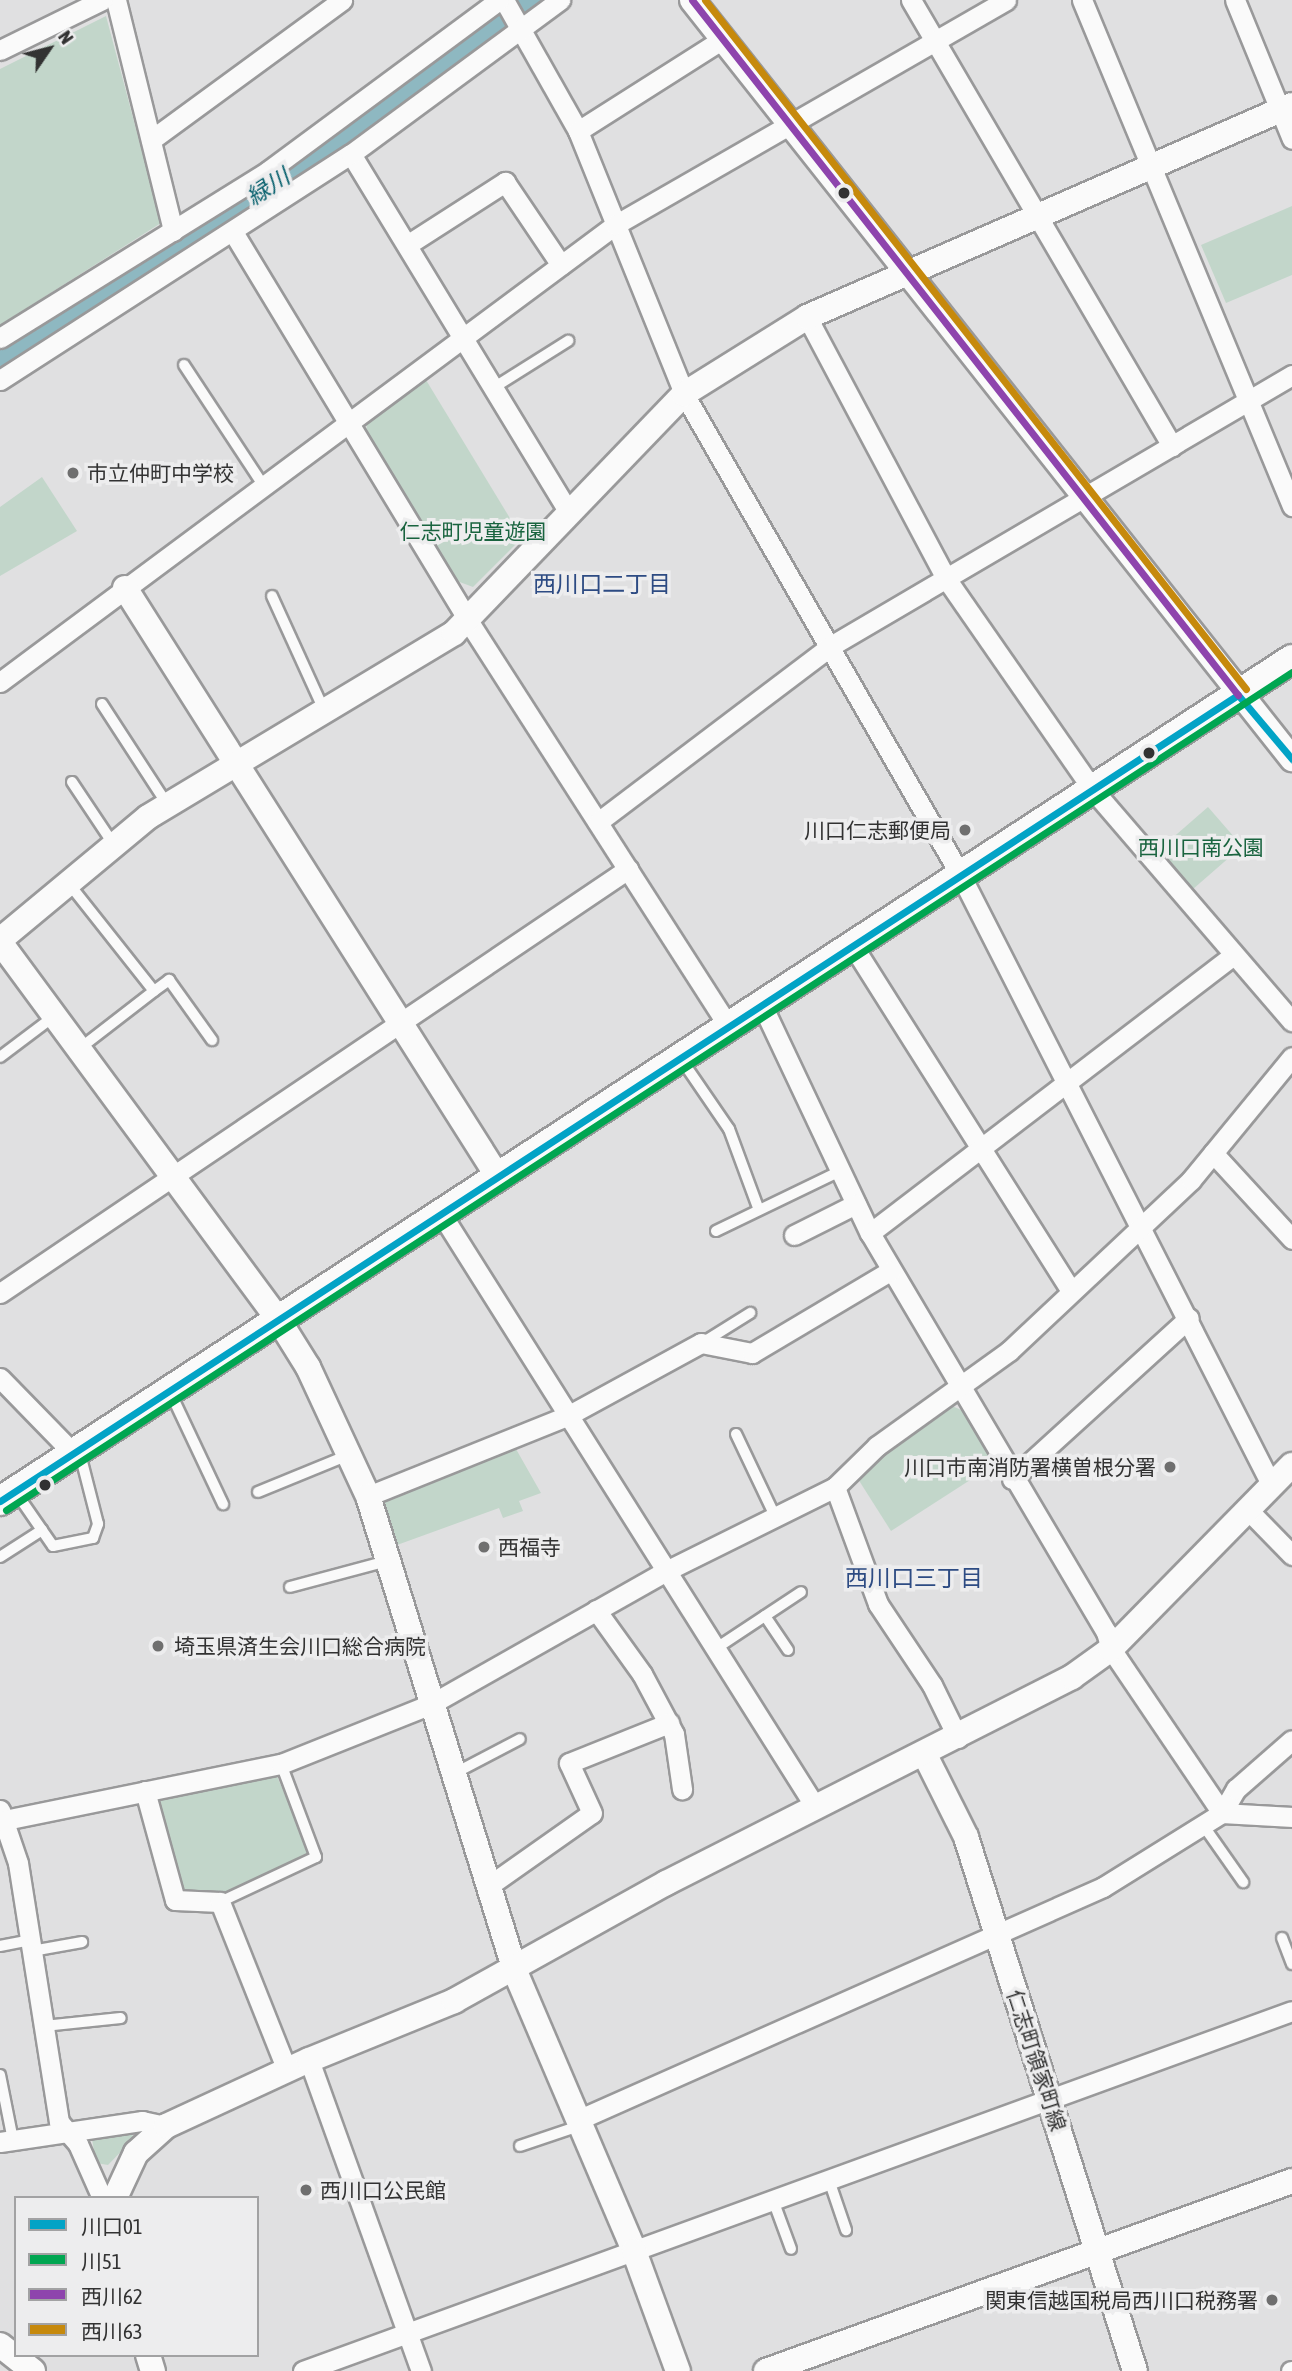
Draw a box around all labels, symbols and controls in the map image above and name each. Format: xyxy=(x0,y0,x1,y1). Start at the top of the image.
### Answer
north arrow xyxy=(14,14,84,84)
text: N xyxy=(54,26,78,48)
water label: 緑川 xyxy=(241,163,295,211)
unlabelled marker xyxy=(837,186,851,200)
place label: 市立仲町中学校 xyxy=(87,460,234,486)
marker: 市立仲町中学校 xyxy=(65,465,81,481)
park label: 仁志町児童遊園 xyxy=(400,518,546,544)
district label: 西川口二丁目 xyxy=(533,570,671,598)
unlabelled marker xyxy=(1142,746,1156,760)
place label: 川口仁志郵便局 xyxy=(804,817,951,843)
marker: 川口仁志郵便局 xyxy=(957,822,973,838)
park label: 西川口南公園 xyxy=(1138,834,1264,860)
place label: 川口市南消防署横曽根分署 xyxy=(904,1454,1156,1480)
marker: 川口市南消防署横曽根分署 xyxy=(1162,1459,1178,1475)
unlabelled marker xyxy=(38,1478,52,1492)
place label: 西福寺 xyxy=(498,1534,561,1560)
marker: 西福寺 xyxy=(476,1539,492,1555)
district label: 西川口三丁目 xyxy=(845,1564,983,1592)
place label: 埼玉県済生会川口総合病院 xyxy=(174,1633,426,1659)
marker: 埼玉県済生会川口総合病院 xyxy=(148,1636,168,1656)
street label: 仁志町領家町線 xyxy=(1002,1986,1072,2134)
place label: 西川口公民館 xyxy=(320,2177,446,2203)
marker: 西川口公民館 xyxy=(298,2182,314,2198)
legend xyxy=(14,2196,259,2357)
text: 川口01 xyxy=(81,2214,143,2238)
text: 川51 xyxy=(81,2249,122,2273)
text: 西川62 xyxy=(81,2284,143,2308)
place label: 関東信越国税局西川口税務署 xyxy=(985,2287,1258,2313)
marker: 関東信越国税局西川口税務署 xyxy=(1264,2292,1280,2308)
text: 西川63 xyxy=(81,2319,143,2343)

